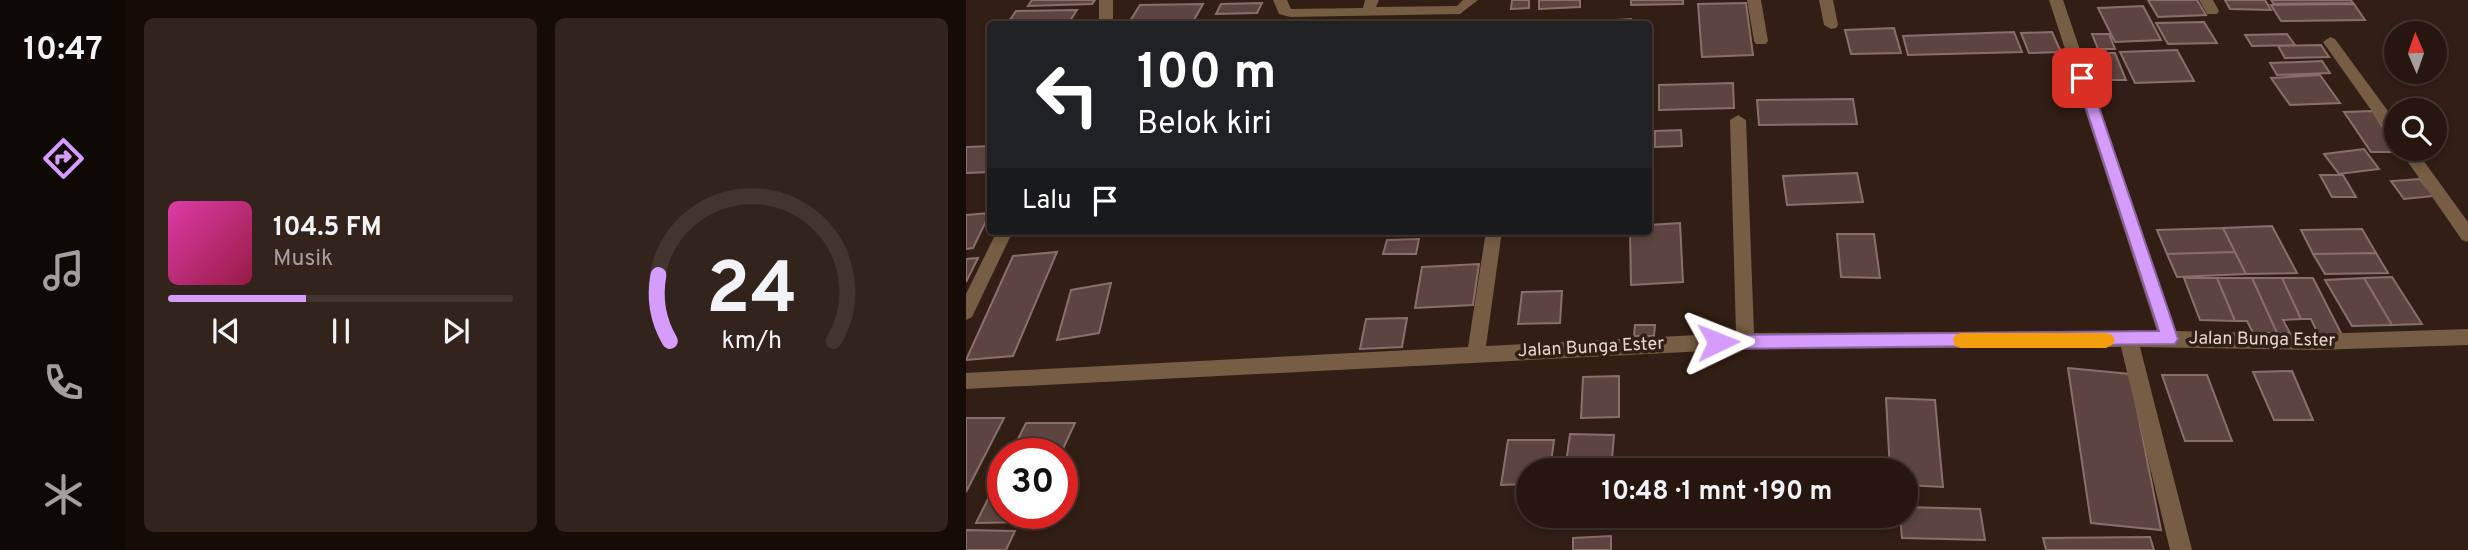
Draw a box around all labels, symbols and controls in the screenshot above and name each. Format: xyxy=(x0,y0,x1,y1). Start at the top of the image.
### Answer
north arrow xyxy=(2384,21,2446,84)
map controls xyxy=(2384,21,2447,161)
text: 10:47 xyxy=(23,31,103,71)
text: 100 m xyxy=(1137,44,1276,106)
pin xyxy=(2052,48,2112,108)
icon: left xyxy=(1022,49,1113,140)
icon: arrive xyxy=(2063,59,2101,97)
button: search xyxy=(2384,98,2447,161)
text: Belok kiri xyxy=(1137,105,1272,145)
icon: directions xyxy=(39,134,88,183)
icon: arrive xyxy=(1086,182,1124,220)
text: Lalu xyxy=(1022,185,1072,218)
text: 104.5 FM xyxy=(273,212,382,245)
text: Musik xyxy=(273,245,333,274)
icon: music xyxy=(39,246,88,295)
text: 24 xyxy=(706,247,797,339)
position arrow xyxy=(1681,305,1755,379)
icon: previous xyxy=(207,312,245,350)
icon: pause xyxy=(322,312,360,350)
icon: next xyxy=(437,312,475,350)
text: km/h xyxy=(721,326,782,358)
street label: Jalan Bunga Ester xyxy=(2188,327,2336,353)
street label: Jalan Bunga Ester xyxy=(1517,333,1665,363)
icon: phone xyxy=(39,358,88,407)
speed limit sign: 30 xyxy=(987,438,1078,529)
icon: climate xyxy=(39,470,88,519)
text: 10:48 · 1 mnt · 190 m xyxy=(1602,476,1832,509)

